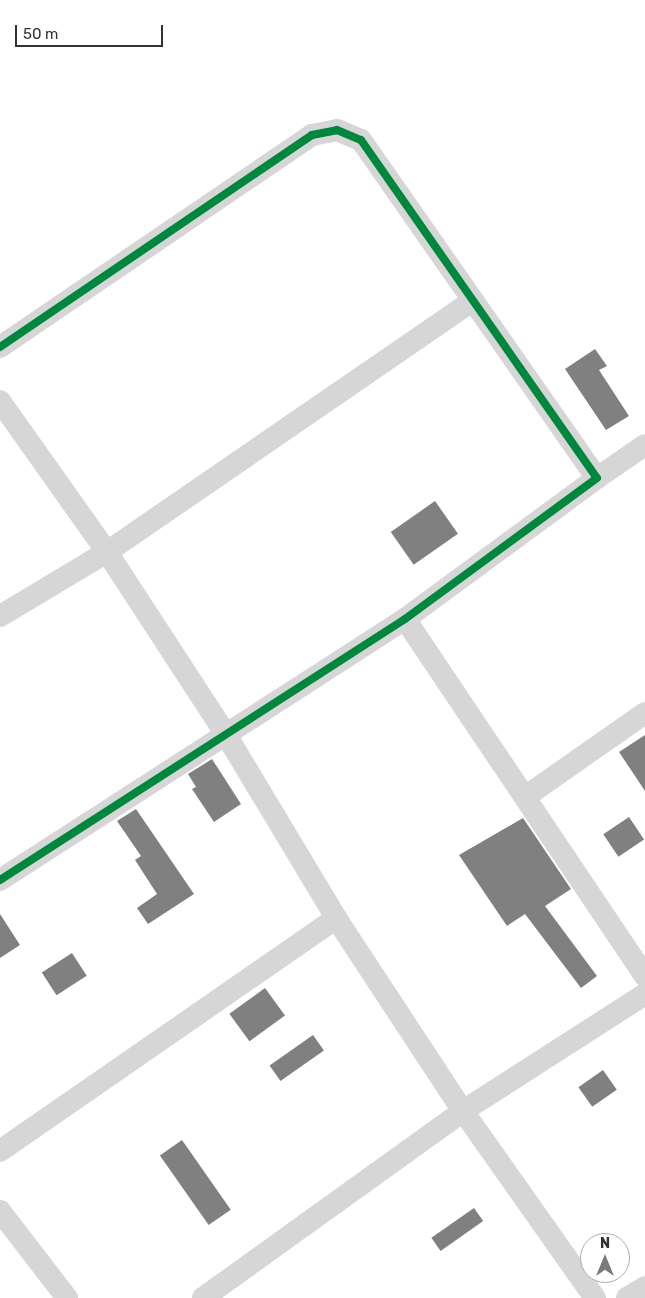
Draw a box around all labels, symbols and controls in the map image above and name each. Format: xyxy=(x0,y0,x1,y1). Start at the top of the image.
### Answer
scale bar xyxy=(18,15,165,47)
text: 50 m xyxy=(23,25,58,43)
north arrow xyxy=(580,1233,630,1283)
text: N xyxy=(600,1235,610,1252)

